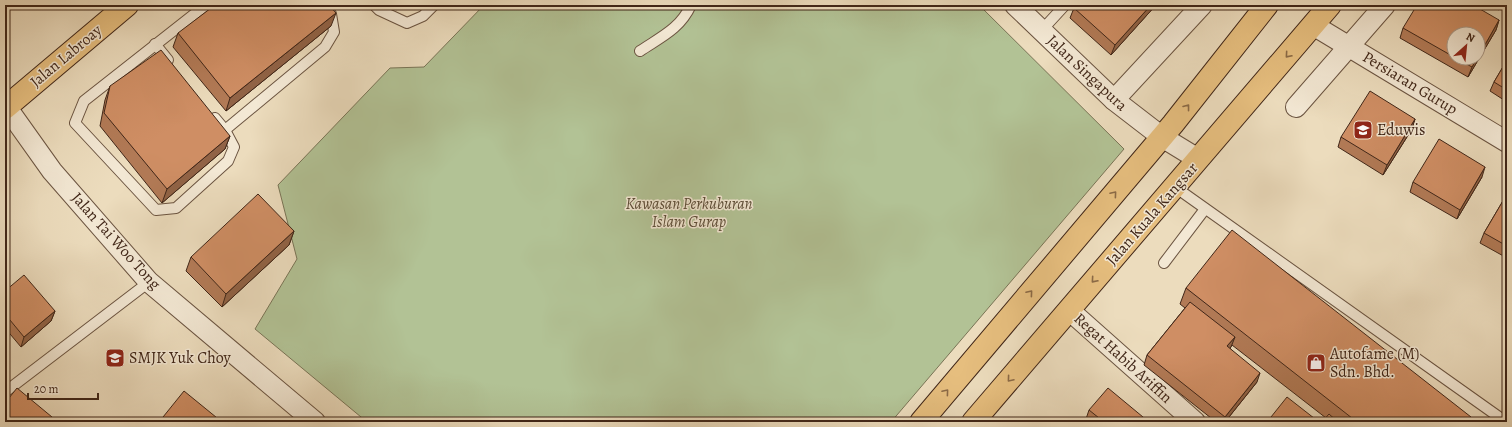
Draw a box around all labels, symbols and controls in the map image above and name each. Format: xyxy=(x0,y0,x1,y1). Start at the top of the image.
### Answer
street label: Jalan Labroay xyxy=(25,19,107,93)
north arrow xyxy=(1446,26,1486,66)
text: N xyxy=(1463,29,1477,46)
street label: Jalan Singapura xyxy=(1042,30,1133,116)
street label: Persiaran Gurup xyxy=(1358,46,1462,120)
one-way arrow xyxy=(1285,50,1292,57)
one-way arrow xyxy=(1182,104,1189,111)
school or university icon: Eduwis xyxy=(1352,119,1374,141)
place label: Eduwis xyxy=(1377,119,1426,141)
street label: Jalan Kuala Kangsar xyxy=(1101,158,1203,270)
street label: Jalan Tai Woo Tong xyxy=(66,188,166,294)
one-way arrow xyxy=(1109,191,1116,198)
park label: Kawasan Perkuburan Islam Gurap xyxy=(625,193,753,233)
one-way arrow xyxy=(1092,276,1099,283)
one-way arrow xyxy=(1025,290,1032,298)
street label: Regat Habib Ariffin xyxy=(1069,308,1177,408)
place label: Autofame (M) Sdn. Bhd. xyxy=(1329,343,1420,383)
school or university icon: SMJK Yuk Choy xyxy=(104,347,126,369)
place label: SMJK Yuk Choy xyxy=(129,347,231,369)
shop icon: Autofame (M) Sdn. Bhd. xyxy=(1305,352,1327,374)
scale bar xyxy=(28,375,98,401)
one-way arrow xyxy=(1007,375,1014,382)
text: 20 m xyxy=(34,381,58,397)
one-way arrow xyxy=(941,390,948,397)

